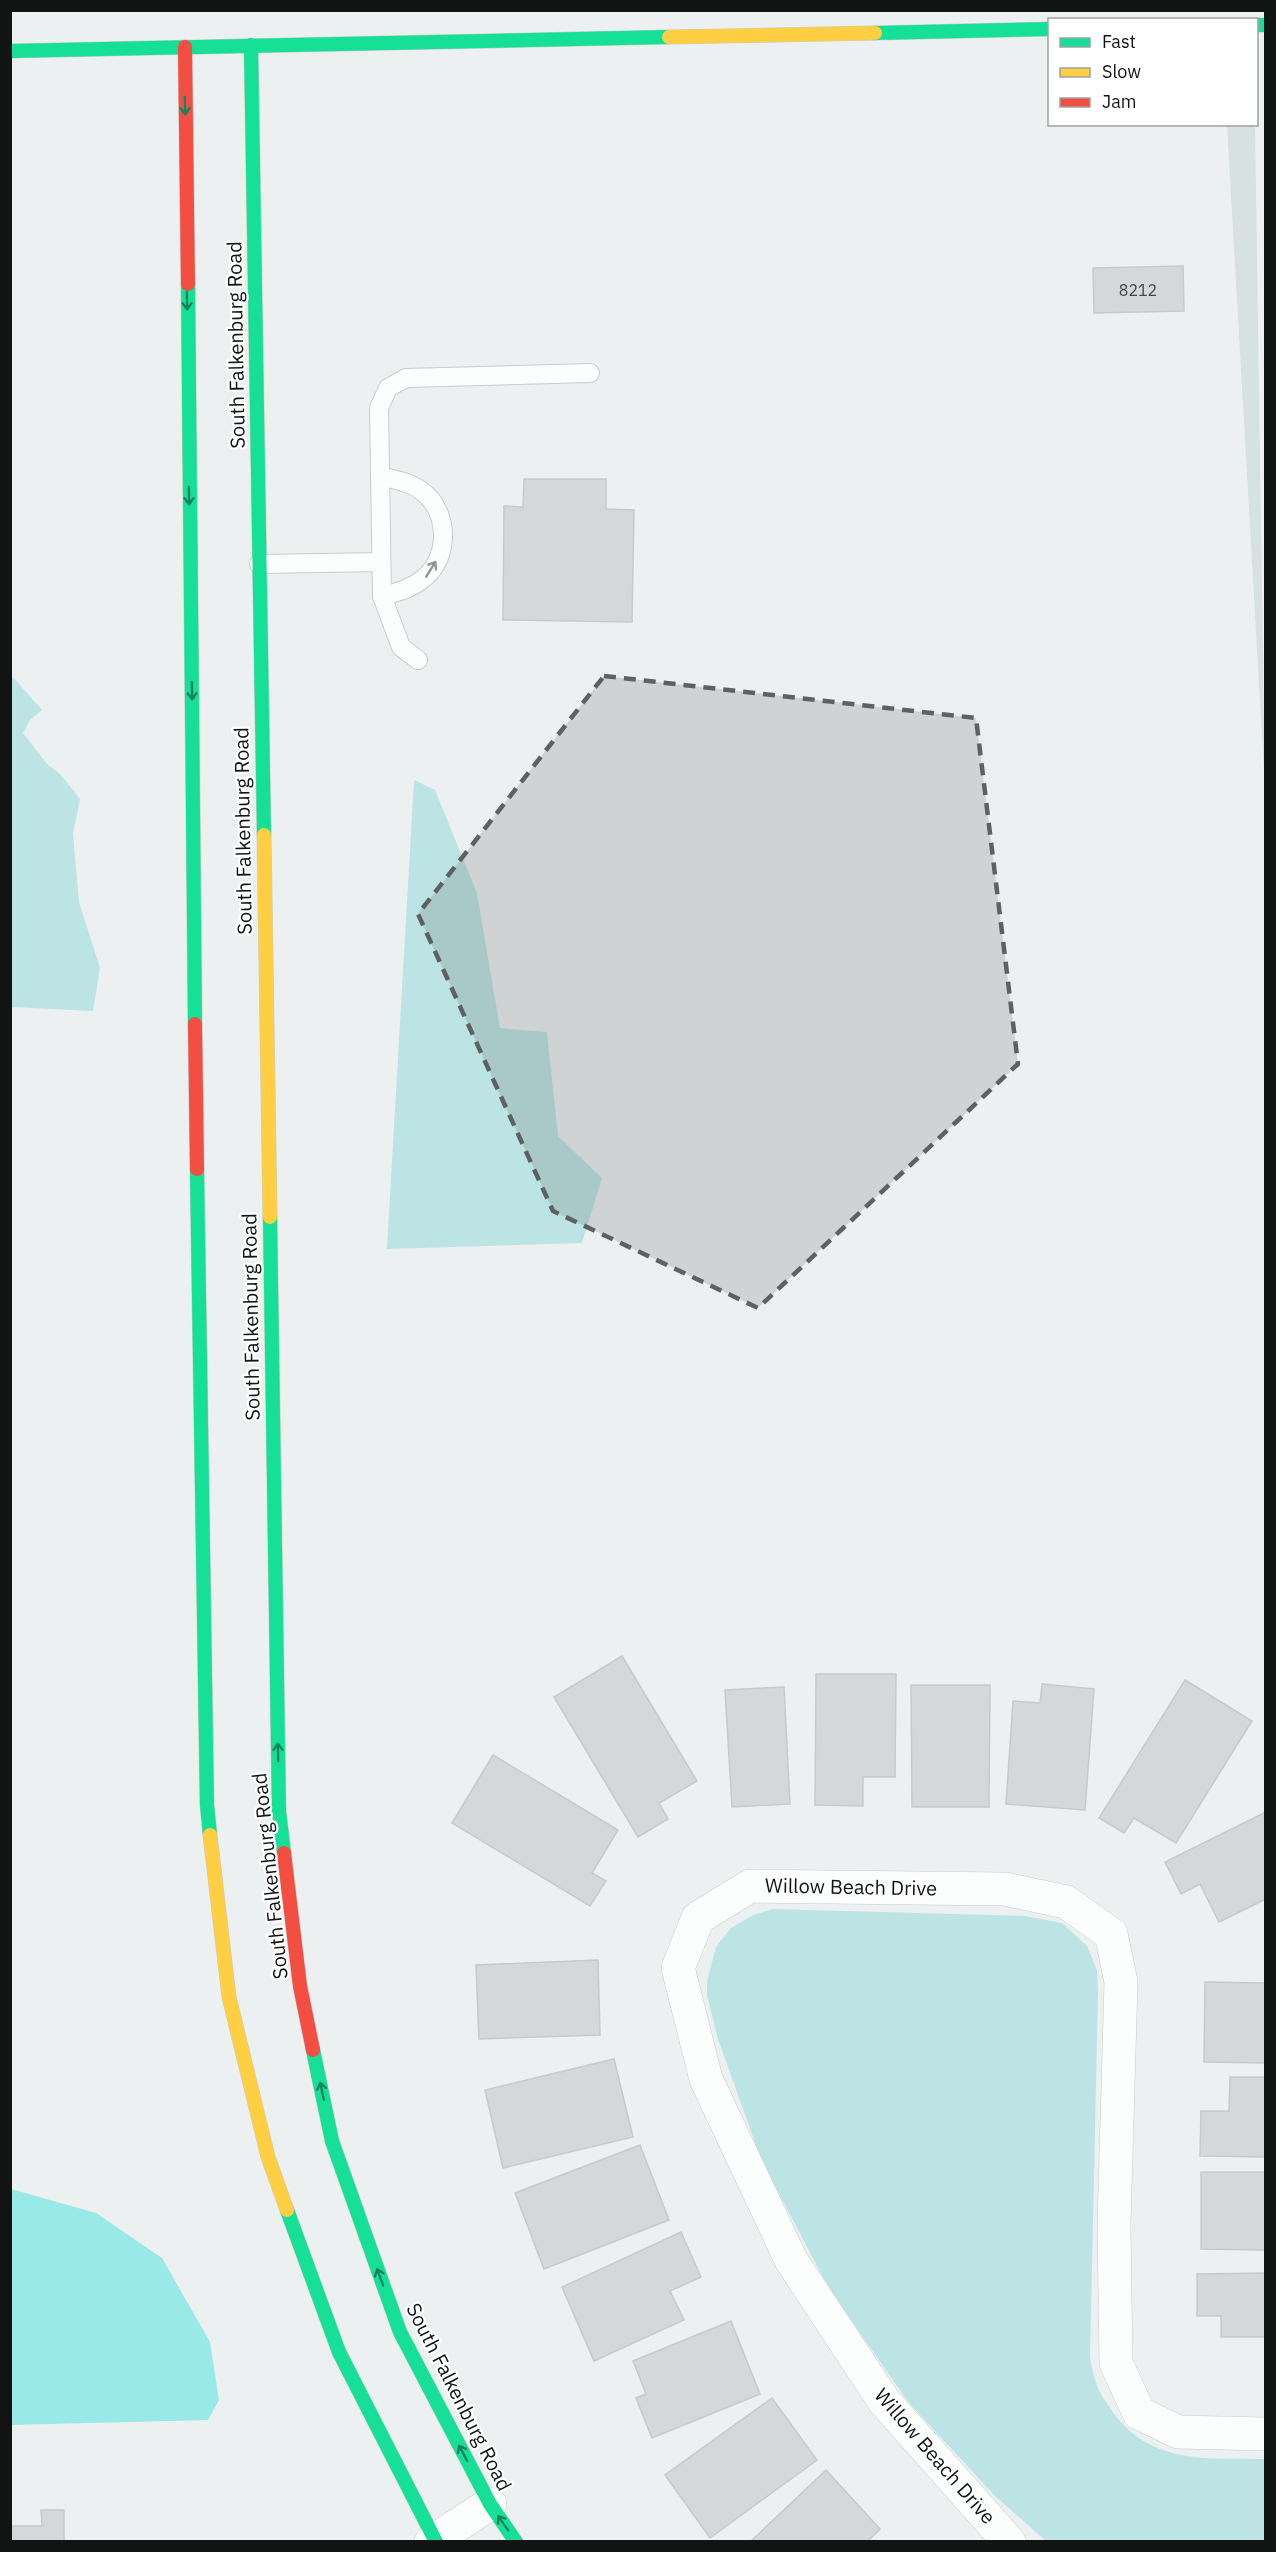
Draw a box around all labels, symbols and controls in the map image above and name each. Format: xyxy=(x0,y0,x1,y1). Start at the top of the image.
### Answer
legend xyxy=(1048,18,1258,126)
text: Fast xyxy=(1102,30,1136,53)
text: Slow xyxy=(1102,60,1141,83)
text: Jam xyxy=(1102,90,1137,113)
one-way arrow xyxy=(179,95,191,115)
street label: South Falkenburg Road xyxy=(220,241,251,449)
house number: 8212 xyxy=(1119,280,1157,300)
one-way arrow xyxy=(181,290,193,310)
one-way arrow xyxy=(184,485,195,505)
one-way arrow xyxy=(425,561,437,578)
one-way arrow xyxy=(186,680,197,700)
street label: South Falkenburg Road xyxy=(227,727,258,935)
street label: South Falkenburg Road xyxy=(235,1213,266,1421)
one-way arrow xyxy=(272,1743,284,1763)
street label: South Falkenburg Road xyxy=(245,1771,294,1981)
street label: Willow Beach Drive xyxy=(765,1872,937,1901)
one-way arrow xyxy=(316,2082,327,2101)
one-way arrow xyxy=(374,2268,385,2286)
street label: South Falkenburg Road xyxy=(400,2298,519,2495)
street label: Willow Beach Drive xyxy=(869,2382,1002,2529)
one-way arrow xyxy=(457,2444,468,2462)
one-way arrow xyxy=(497,2515,509,2532)

